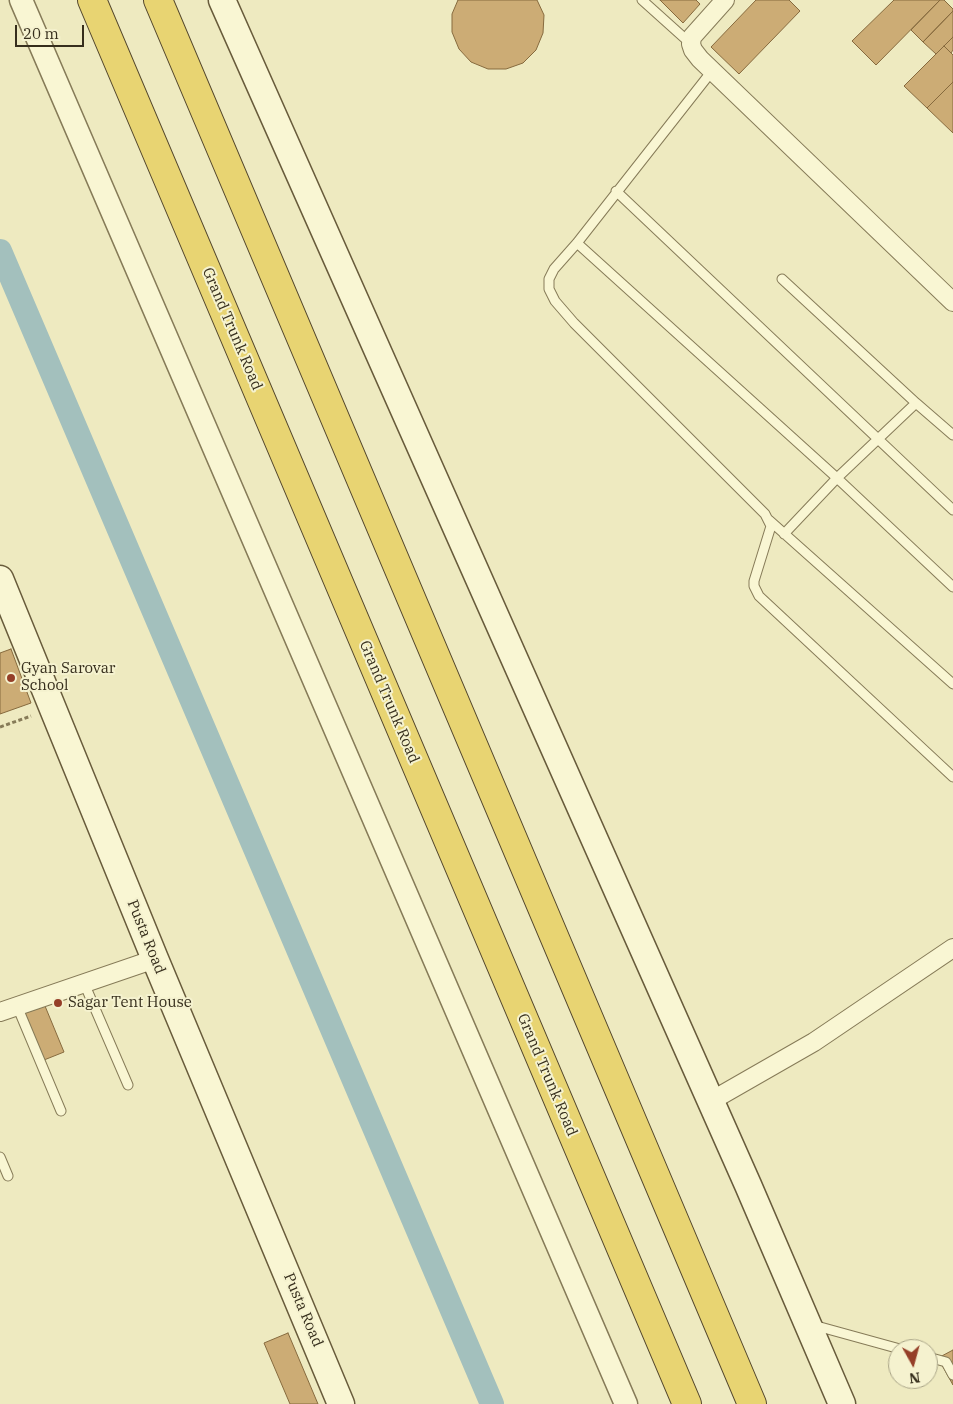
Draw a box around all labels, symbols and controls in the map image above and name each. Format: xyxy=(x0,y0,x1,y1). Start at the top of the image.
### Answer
scale bar xyxy=(18,15,86,47)
text: 20 m xyxy=(23,24,59,43)
street label: Grand Trunk Road xyxy=(198,265,266,393)
street label: Grand Trunk Road xyxy=(355,638,423,766)
place label: Gyan Sarovar School xyxy=(21,660,115,695)
marker: Gyan Sarovar School xyxy=(5,672,17,684)
street label: Pusta Road xyxy=(123,897,169,977)
place label: Sagar Tent House xyxy=(68,994,192,1012)
marker: Sagar Tent House xyxy=(52,997,64,1009)
street label: Grand Trunk Road xyxy=(513,1011,581,1139)
street label: Pusta Road xyxy=(279,1270,327,1350)
north arrow xyxy=(888,1339,938,1389)
text: N xyxy=(908,1368,921,1388)

